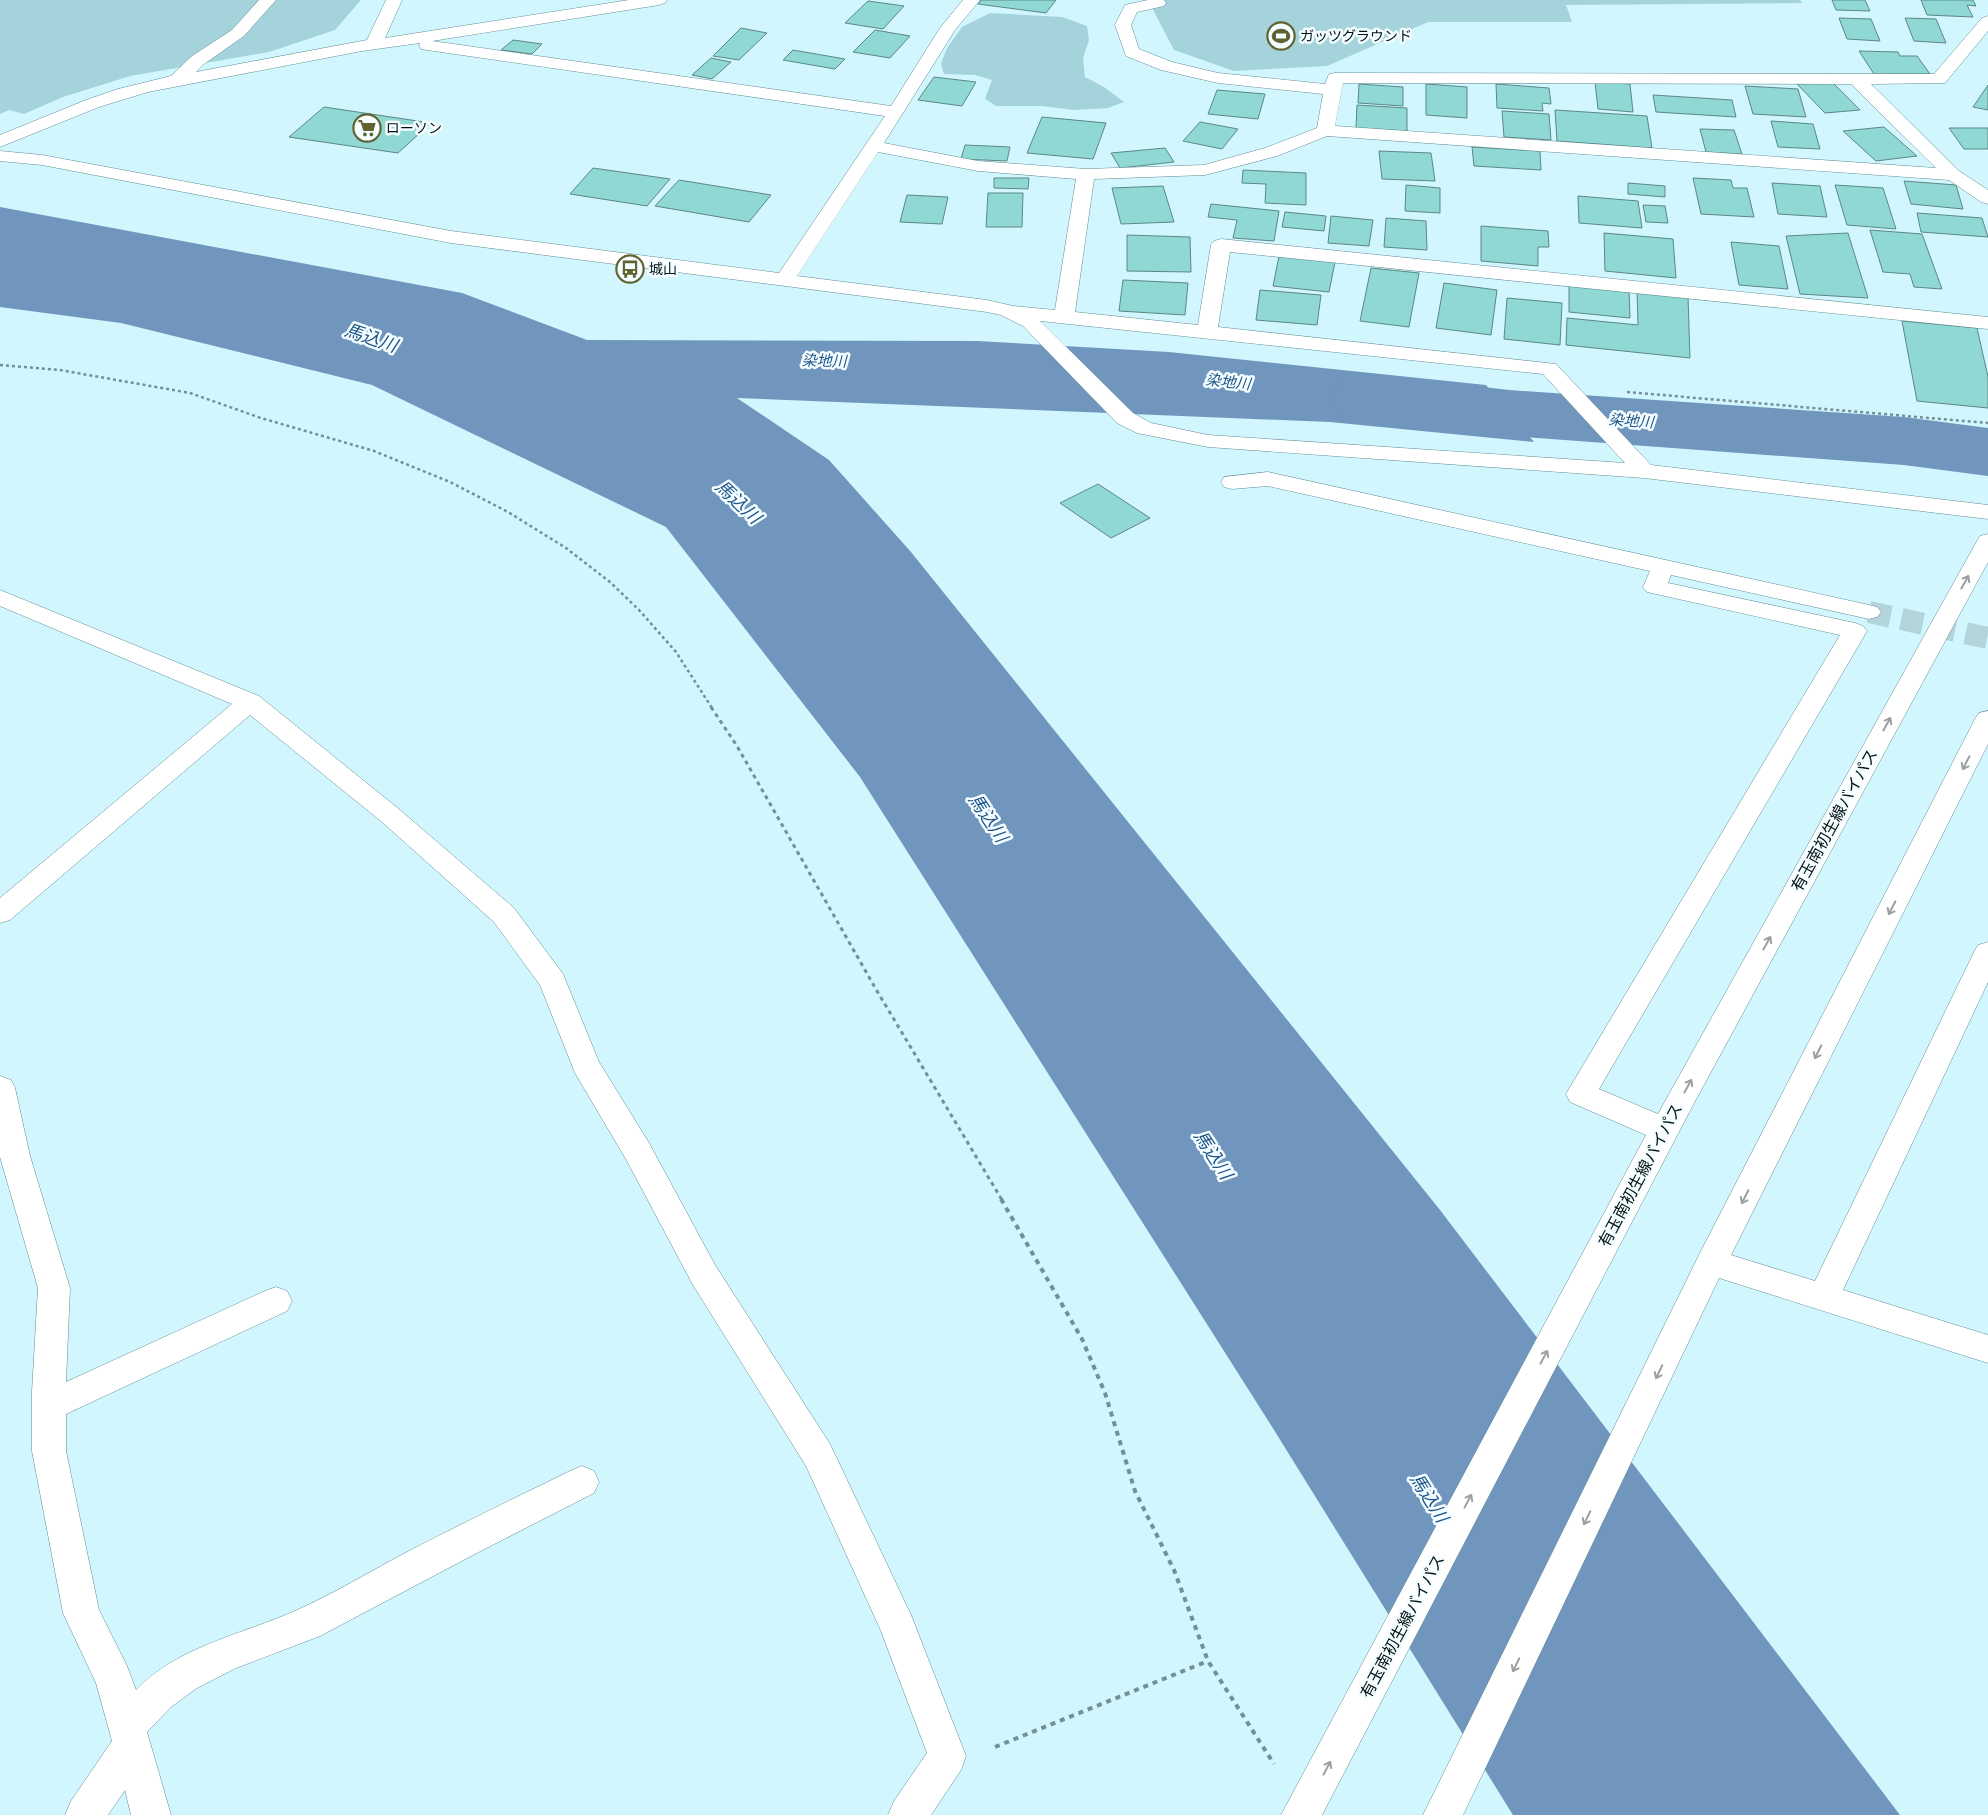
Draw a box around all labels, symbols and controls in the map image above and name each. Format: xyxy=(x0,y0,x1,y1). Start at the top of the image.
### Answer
sports icon: ガッツグラウンド xyxy=(1266,21,1296,51)
place label: ガッツグラウンド xyxy=(1300,28,1412,44)
supermarket icon: ローソン xyxy=(352,113,382,143)
place label: ローソン xyxy=(386,120,442,136)
bus stop icon: 城山 xyxy=(615,254,645,284)
place label: 城山 xyxy=(649,261,677,277)
water label: 馬込川 xyxy=(342,319,402,357)
water label: 染地川 xyxy=(801,352,849,370)
water label: 染地川 xyxy=(1205,371,1253,394)
water label: 染地川 xyxy=(1608,410,1656,432)
water label: 馬込川 xyxy=(711,476,767,529)
one-way arrow xyxy=(1961,575,1971,589)
one-way arrow xyxy=(1883,717,1892,732)
street label: 有玉南初生線バイパス xyxy=(1787,746,1881,895)
one-way arrow xyxy=(1961,755,1970,770)
water label: 馬込川 xyxy=(965,789,1013,848)
one-way arrow xyxy=(1887,900,1897,915)
one-way arrow xyxy=(1762,937,1772,951)
one-way arrow xyxy=(1813,1045,1823,1060)
one-way arrow xyxy=(1684,1079,1694,1093)
street label: 有玉南初生線バイパス xyxy=(1595,1100,1686,1250)
water label: 馬込川 xyxy=(1190,1126,1238,1185)
one-way arrow xyxy=(1740,1189,1749,1204)
one-way arrow xyxy=(1540,1350,1549,1365)
one-way arrow xyxy=(1653,1364,1663,1379)
water label: 馬込川 xyxy=(1406,1469,1454,1528)
one-way arrow xyxy=(1463,1493,1473,1508)
one-way arrow xyxy=(1582,1511,1592,1526)
street label: 有玉南初生線バイパス xyxy=(1357,1551,1448,1701)
one-way arrow xyxy=(1511,1657,1521,1672)
one-way arrow xyxy=(1323,1761,1332,1776)

